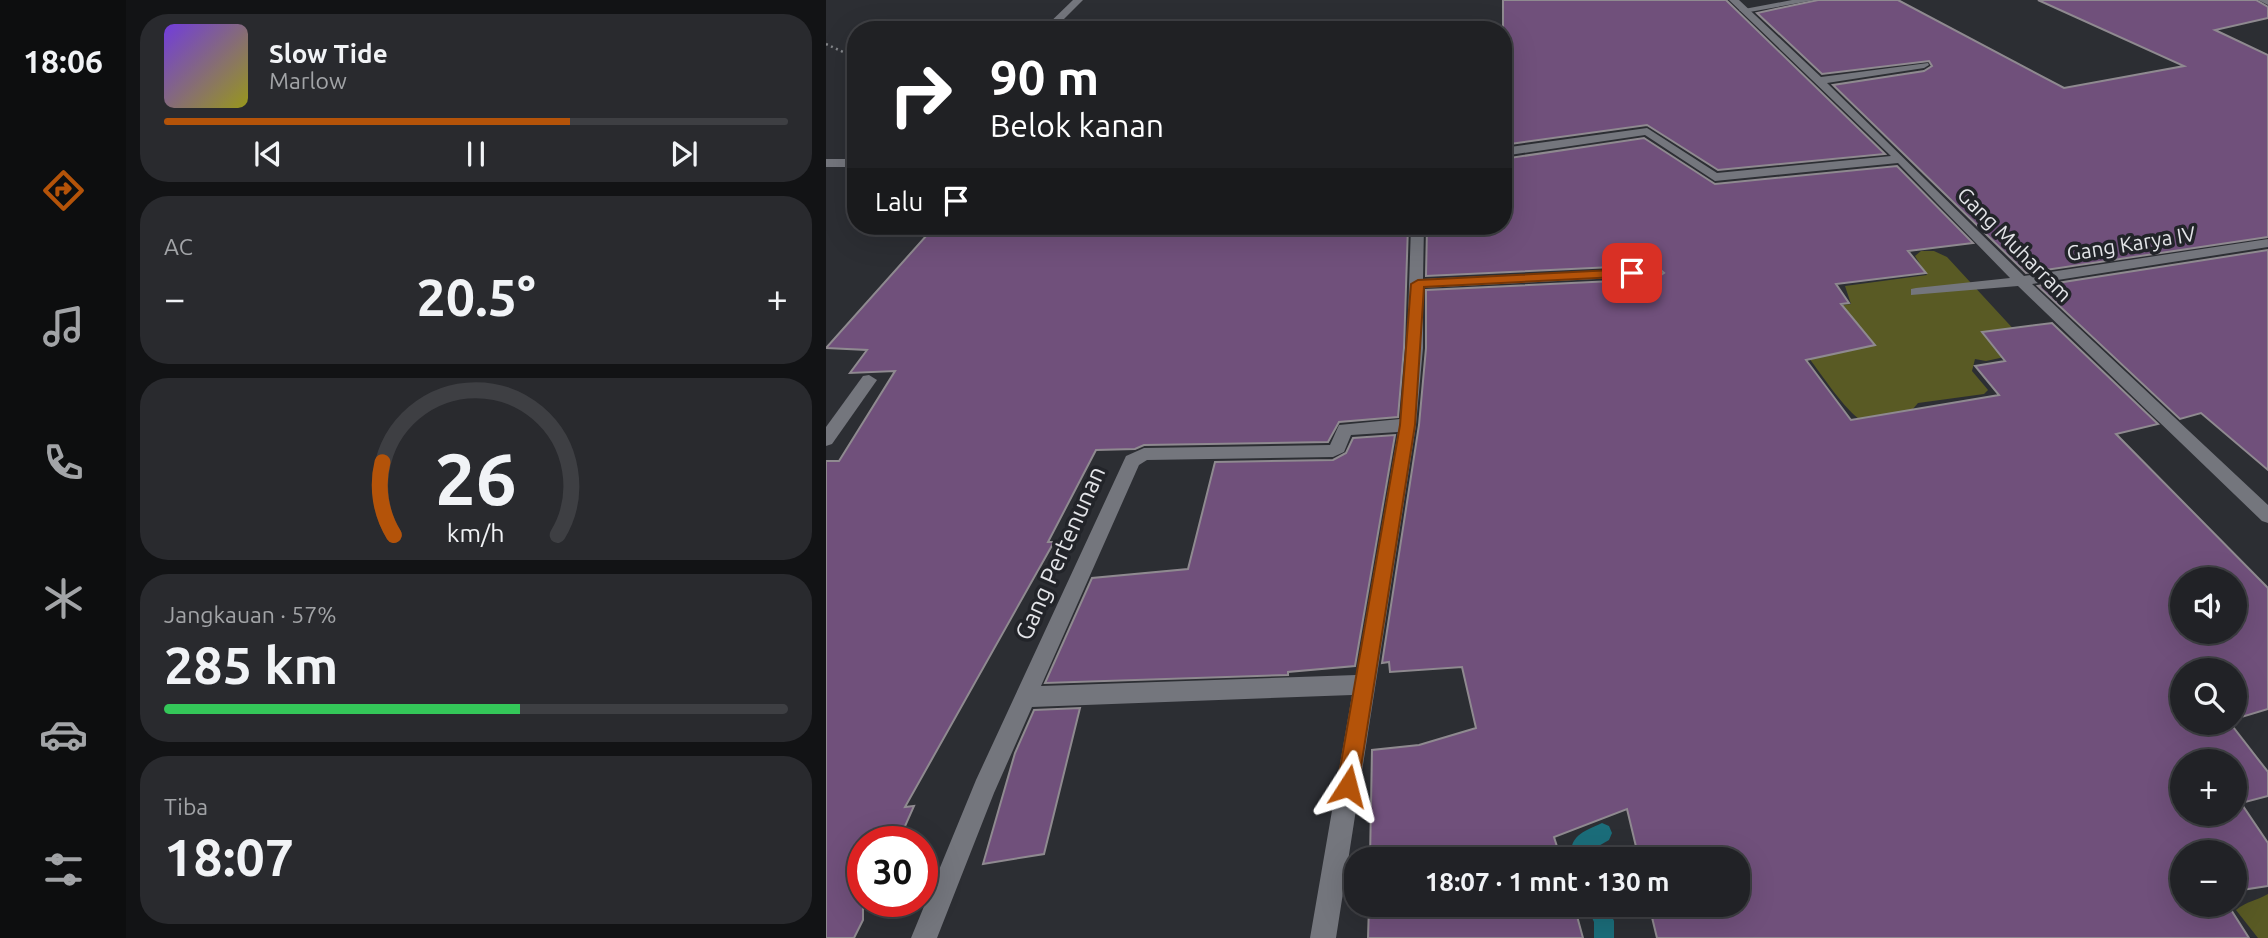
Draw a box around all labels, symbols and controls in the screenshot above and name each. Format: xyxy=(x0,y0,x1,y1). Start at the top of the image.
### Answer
text: Slow Tide xyxy=(269,39,388,68)
text: 18:06 xyxy=(23,43,103,79)
icon: right xyxy=(875,49,966,140)
text: 90 m xyxy=(990,49,1099,104)
text: Marlow xyxy=(269,68,347,93)
text: Belok kanan xyxy=(990,107,1164,143)
icon: previous xyxy=(249,135,287,173)
icon: pause xyxy=(457,135,495,173)
icon: next xyxy=(665,135,703,173)
icon: directions xyxy=(39,166,88,215)
icon: arrive xyxy=(937,182,975,220)
street label: Gang Muharram xyxy=(1953,182,2077,306)
text: Lalu xyxy=(875,187,923,216)
street label: Gang Karya IV xyxy=(2065,221,2198,265)
text: AC xyxy=(164,234,193,259)
pin xyxy=(1602,243,1662,303)
icon: arrive xyxy=(1613,254,1651,292)
text: 20.5° xyxy=(416,268,536,326)
text: − xyxy=(164,277,185,319)
text: + xyxy=(767,277,788,319)
icon: music xyxy=(39,302,88,351)
text: 26 xyxy=(435,437,517,519)
icon: phone xyxy=(39,438,88,487)
street label: Gang Pertenunan xyxy=(1010,462,1110,644)
text: km/h xyxy=(447,519,505,547)
map controls xyxy=(2170,567,2247,917)
button: sound xyxy=(2170,567,2247,644)
icon: climate xyxy=(39,574,88,623)
text: Jangkauan · 57% xyxy=(164,602,336,627)
text: 285 km xyxy=(164,636,338,694)
button: search xyxy=(2170,658,2247,735)
icon: car xyxy=(39,710,88,759)
position arrow xyxy=(1311,749,1385,823)
button: + xyxy=(2170,749,2247,826)
text: Tiba xyxy=(164,794,208,819)
speed limit sign: 30 xyxy=(847,826,938,917)
text: 18:07 xyxy=(164,828,294,886)
button: − xyxy=(2170,840,2247,917)
icon: filters xyxy=(39,845,88,894)
text: 18:07 · 1 mnt · 130 m xyxy=(1425,867,1669,896)

